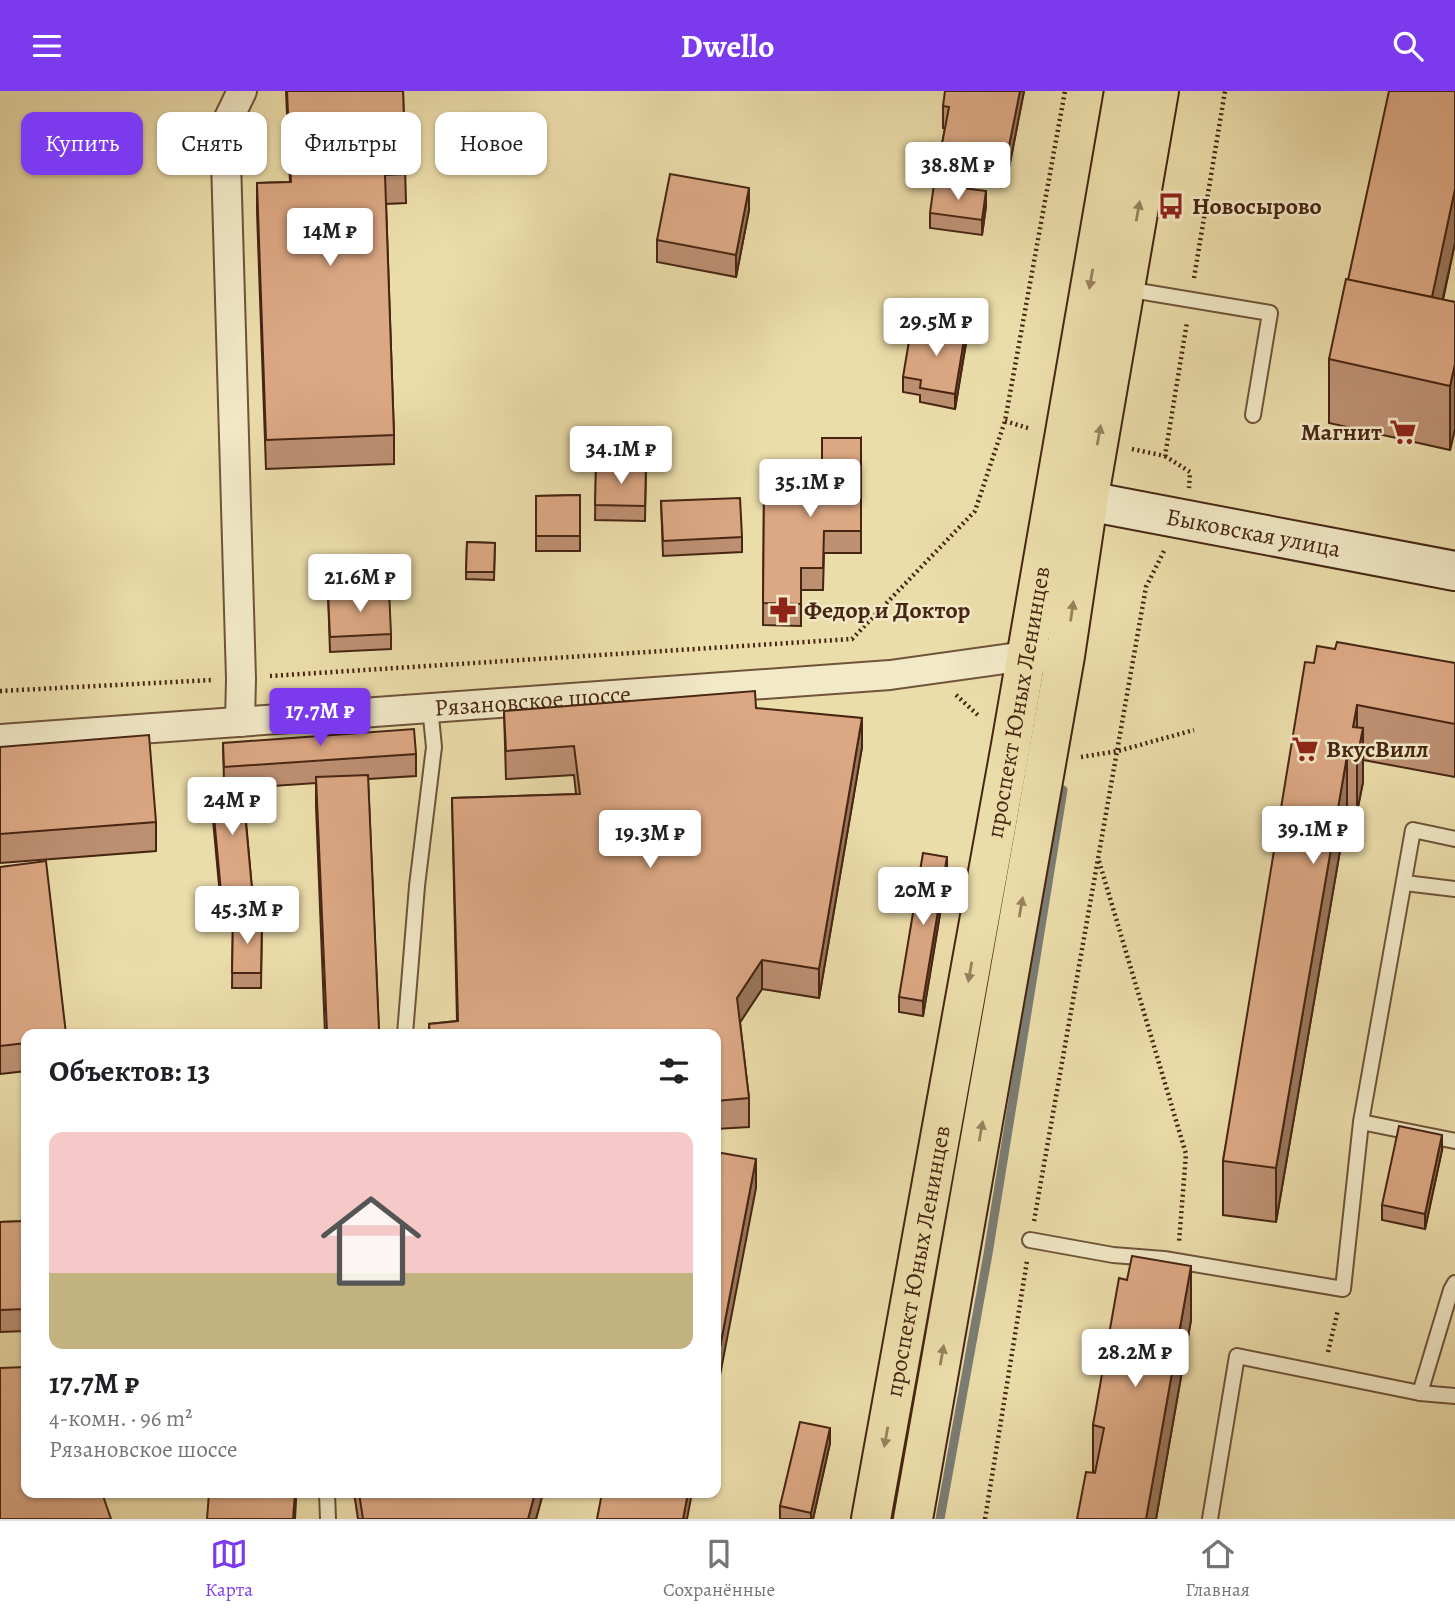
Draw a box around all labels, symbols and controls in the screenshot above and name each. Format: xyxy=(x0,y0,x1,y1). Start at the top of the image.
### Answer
text: Dwello xyxy=(681,24,774,68)
icon: menu xyxy=(28,27,66,65)
icon: search xyxy=(1389,27,1427,65)
chip: Купить xyxy=(21,112,143,175)
chip: Снять xyxy=(157,112,267,175)
chip: Фильтры xyxy=(281,112,421,175)
chip: Новое xyxy=(435,112,547,175)
pin: 38.8M ₽ xyxy=(893,143,1023,202)
text: 38.8M ₽ xyxy=(921,149,995,180)
place label: Новосырово xyxy=(1192,190,1322,222)
bus stop icon: Новосырово xyxy=(1156,191,1186,221)
one-way arrow xyxy=(1133,200,1144,222)
pin: 14M ₽ xyxy=(281,209,379,268)
text: 14M ₽ xyxy=(303,215,357,246)
one-way arrow xyxy=(1085,268,1096,290)
pin: 29.5M ₽ xyxy=(871,299,1001,358)
text: 29.5M ₽ xyxy=(900,305,972,336)
place label: Магнит xyxy=(1301,416,1382,448)
supermarket icon: Магнит xyxy=(1388,417,1418,447)
one-way arrow xyxy=(1094,424,1105,446)
pin: 34.1M ₽ xyxy=(556,427,686,486)
text: 34.1M ₽ xyxy=(586,433,656,464)
pin: 35.1M ₽ xyxy=(745,459,875,519)
text: 35.1M ₽ xyxy=(775,466,845,497)
street label: Быковская улица xyxy=(1164,500,1343,565)
pin: 21.6M ₽ xyxy=(295,554,425,614)
text: 21.6M ₽ xyxy=(324,561,396,592)
street label: проспект Юных Ленинцев xyxy=(978,564,1058,841)
place label: Федор и Доктор xyxy=(804,594,971,626)
pharmacy icon: Федор и Доктор xyxy=(768,595,798,625)
one-way arrow xyxy=(1067,599,1078,621)
street label: Рязановское шоссе xyxy=(433,678,632,724)
pin: 17.7M ₽ xyxy=(255,689,385,748)
text: 17.7M ₽ xyxy=(285,695,355,726)
place label: ВкусВилл xyxy=(1326,733,1429,765)
supermarket icon: ВкусВилл xyxy=(1290,734,1320,764)
pin: 24M ₽ xyxy=(183,777,281,837)
text: 24M ₽ xyxy=(204,784,260,815)
pin: 39.1M ₽ xyxy=(1248,807,1378,866)
pin: 19.3M ₽ xyxy=(585,811,715,870)
text: 39.1M ₽ xyxy=(1278,813,1348,844)
text: 19.3M ₽ xyxy=(615,817,685,848)
pin: 20M ₽ xyxy=(874,867,972,927)
text: 20M ₽ xyxy=(894,874,952,905)
pin: 45.3M ₽ xyxy=(182,887,312,946)
text: 45.3M ₽ xyxy=(211,893,283,924)
one-way arrow xyxy=(1016,896,1027,918)
one-way arrow xyxy=(964,961,975,983)
text: Объектов: 13 xyxy=(49,1051,210,1091)
icon: filters xyxy=(655,1052,693,1090)
one-way arrow xyxy=(976,1120,987,1142)
street label: проспект Юных Ленинцев xyxy=(877,1123,958,1400)
icon: home xyxy=(308,1178,434,1304)
pin: 28.2M ₽ xyxy=(1070,1329,1200,1389)
text: 28.2M ₽ xyxy=(1098,1336,1172,1367)
one-way arrow xyxy=(937,1344,948,1366)
text: 17.7M ₽ xyxy=(49,1363,139,1403)
text: 4-комн. · 96 m² xyxy=(49,1403,193,1434)
one-way arrow xyxy=(880,1426,891,1448)
text: Рязановское шоссе xyxy=(49,1434,238,1465)
tab: Карта xyxy=(205,1535,253,1603)
tab: Сохранённые xyxy=(663,1535,775,1603)
tab: Главная xyxy=(1185,1535,1250,1603)

